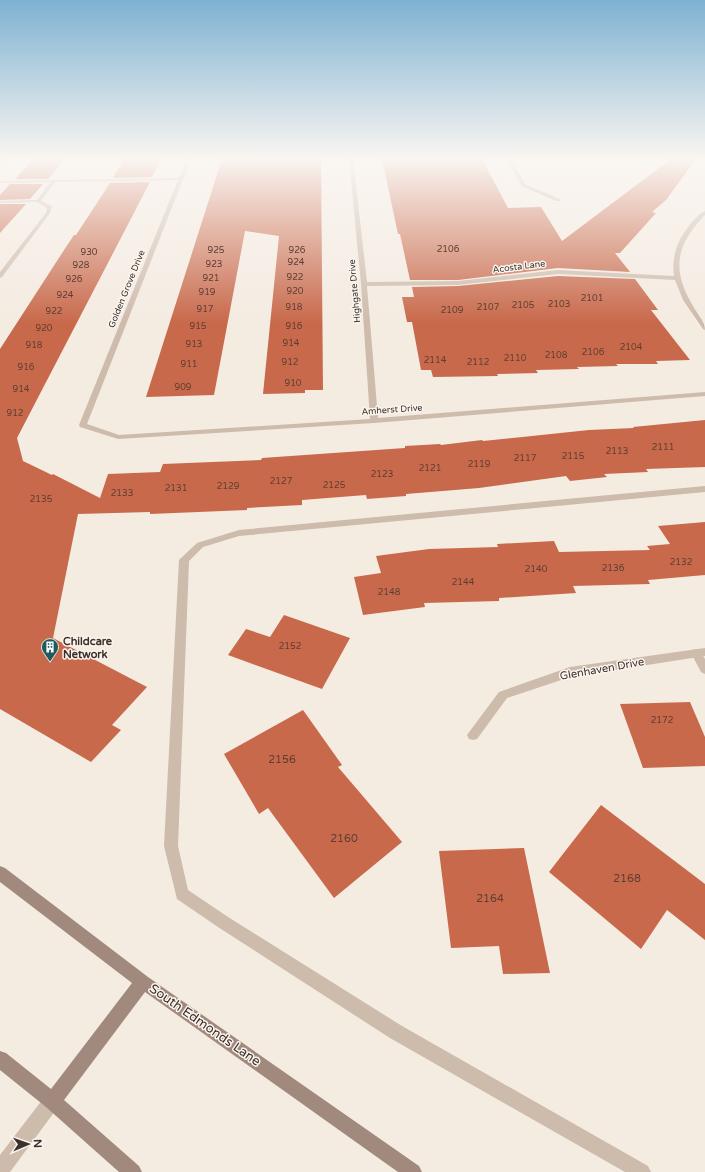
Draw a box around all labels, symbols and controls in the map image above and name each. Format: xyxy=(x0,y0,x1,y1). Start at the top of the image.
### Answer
house number: 2106 xyxy=(437,244,460,255)
house number: 925 xyxy=(208,245,225,256)
house number: 926 xyxy=(289,245,306,256)
house number: 930 xyxy=(81,247,98,258)
street label: Golden Grove Drive xyxy=(106,248,148,330)
house number: 924 xyxy=(288,257,305,268)
street label: Acosta Lane xyxy=(492,258,546,276)
house number: 923 xyxy=(206,259,222,270)
street label: Highgate Drive xyxy=(347,259,363,323)
house number: 928 xyxy=(73,260,90,271)
house number: 922 xyxy=(287,272,303,283)
house number: 921 xyxy=(203,273,219,284)
house number: 926 xyxy=(66,274,83,285)
house number: 920 xyxy=(287,286,304,297)
house number: 919 xyxy=(199,287,216,298)
house number: 924 xyxy=(57,290,74,301)
house number: 2101 xyxy=(581,293,603,304)
house number: 2103 xyxy=(548,299,570,310)
house number: 2105 xyxy=(512,300,535,311)
house number: 918 xyxy=(286,302,303,313)
house number: 2107 xyxy=(477,302,500,313)
house number: 917 xyxy=(197,304,214,315)
house number: 2109 xyxy=(441,305,464,316)
house number: 922 xyxy=(46,306,62,317)
house number: 915 xyxy=(190,321,207,332)
house number: 916 xyxy=(286,321,303,332)
house number: 920 xyxy=(36,323,53,334)
house number: 914 xyxy=(283,338,300,349)
house number: 913 xyxy=(186,339,202,350)
house number: 918 xyxy=(26,340,43,351)
house number: 2104 xyxy=(620,342,643,353)
house number: 2106 xyxy=(582,347,605,358)
house number: 2108 xyxy=(545,350,568,361)
house number: 2110 xyxy=(504,353,527,364)
house number: 2114 xyxy=(424,355,447,366)
house number: 912 xyxy=(282,357,298,368)
house number: 2112 xyxy=(467,357,489,368)
house number: 911 xyxy=(181,359,197,370)
house number: 916 xyxy=(18,362,35,373)
house number: 910 xyxy=(285,378,302,389)
house number: 909 xyxy=(175,382,192,393)
house number: 914 xyxy=(13,384,30,395)
street label: Amherst Drive xyxy=(361,402,423,418)
house number: 912 xyxy=(7,408,23,419)
house number: 2111 xyxy=(652,442,674,453)
house number: 2113 xyxy=(606,446,628,457)
house number: 2115 xyxy=(562,451,585,462)
house number: 2117 xyxy=(514,453,537,464)
house number: 2119 xyxy=(468,459,491,470)
house number: 2121 xyxy=(419,463,441,474)
house number: 2123 xyxy=(371,469,393,480)
house number: 2127 xyxy=(270,476,293,487)
house number: 2125 xyxy=(323,480,346,491)
house number: 2129 xyxy=(217,481,240,492)
house number: 2131 xyxy=(165,483,187,494)
house number: 2133 xyxy=(111,488,133,499)
house number: 2135 xyxy=(30,494,53,505)
house number: 2132 xyxy=(670,557,692,568)
house number: 2136 xyxy=(602,563,625,574)
house number: 2140 xyxy=(525,564,548,575)
house number: 2144 xyxy=(452,577,475,588)
house number: 2148 xyxy=(378,587,401,598)
place label: Childcare Network xyxy=(63,635,113,661)
building icon: Childcare Network xyxy=(40,637,60,662)
house number: 2152 xyxy=(279,641,301,652)
street label: Glenhaven Drive xyxy=(559,655,645,683)
house number: 2172 xyxy=(651,715,673,726)
house number: 2156 xyxy=(268,753,296,766)
house number: 2160 xyxy=(330,832,358,845)
house number: 2168 xyxy=(613,872,641,885)
house number: 2164 xyxy=(476,892,504,905)
street label: South Edmonds Lane xyxy=(146,981,264,1069)
north arrow xyxy=(8,1124,48,1164)
text: N xyxy=(31,1139,44,1148)

